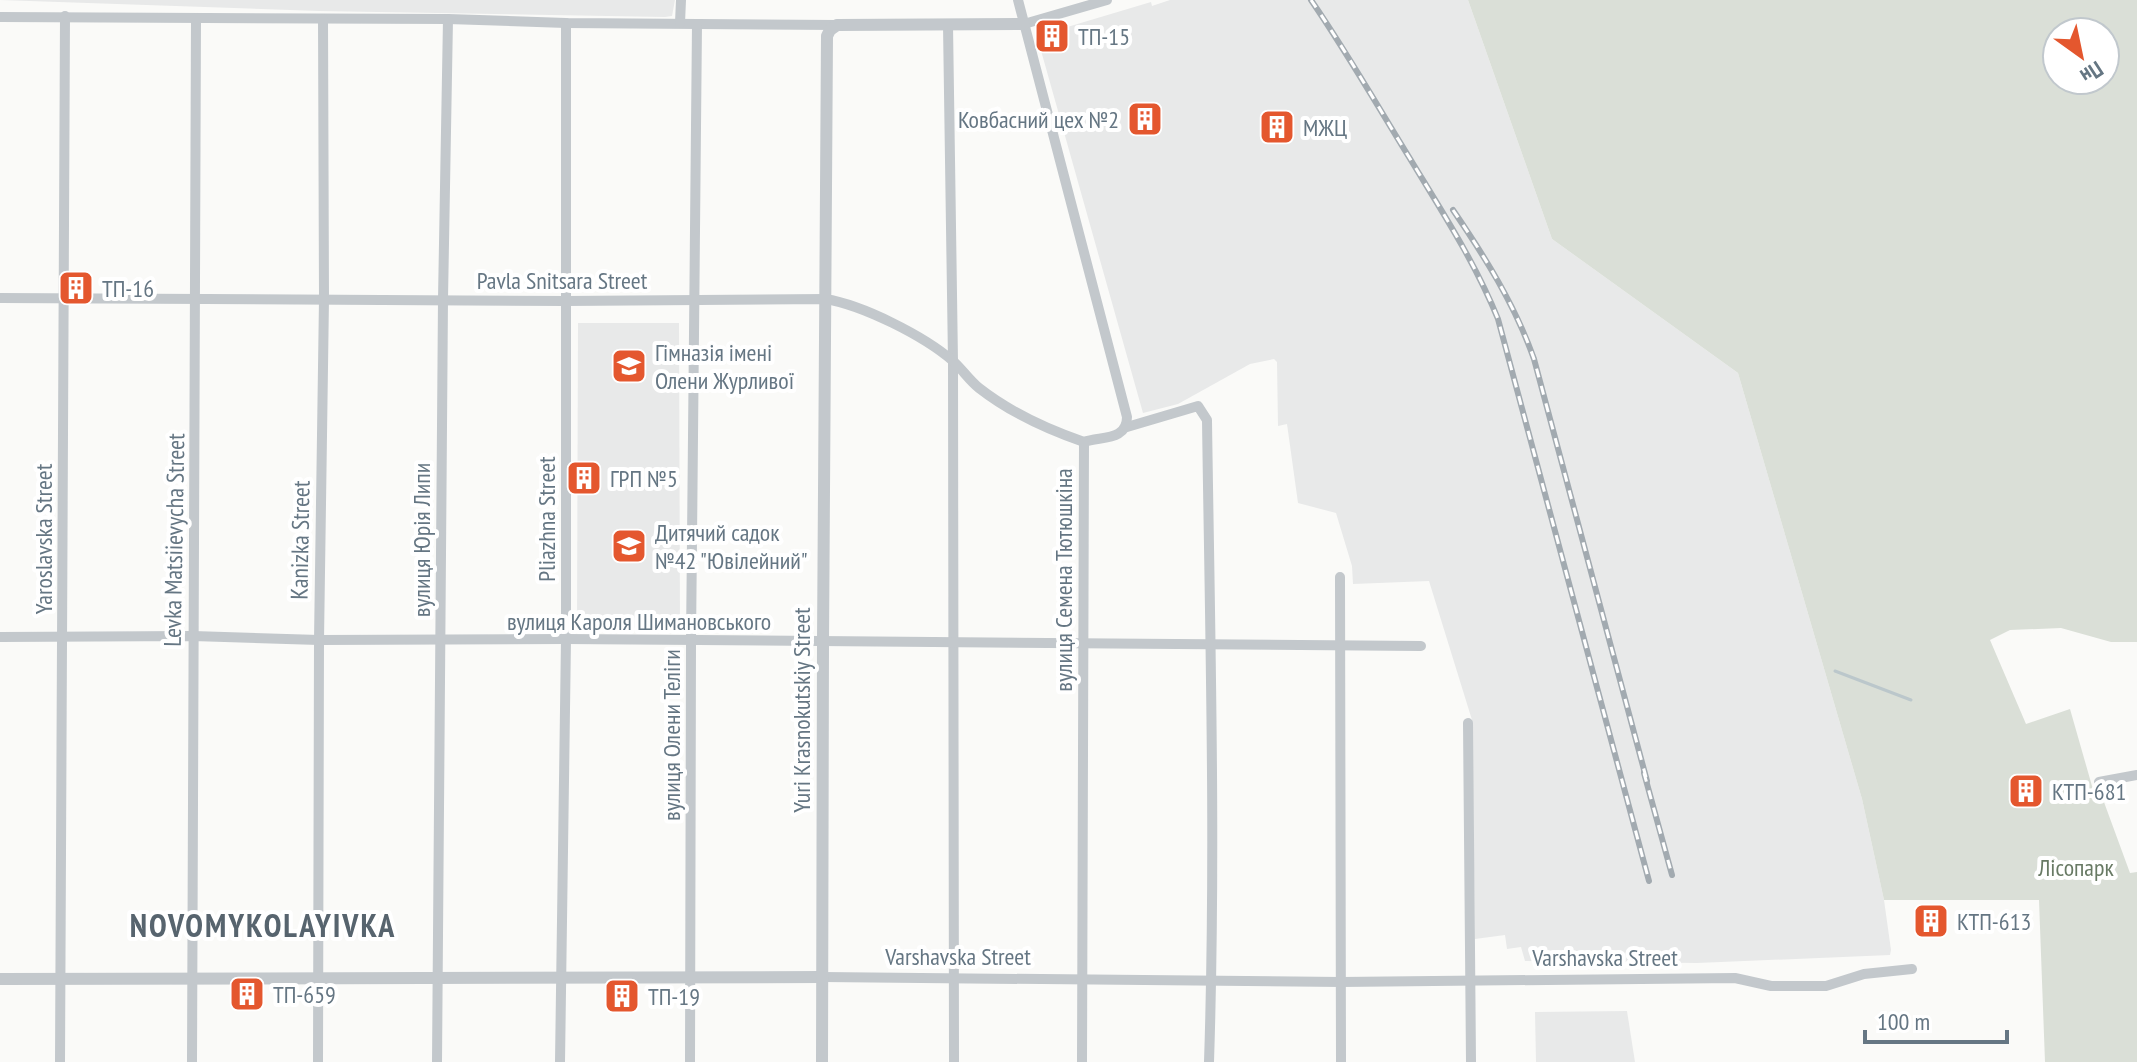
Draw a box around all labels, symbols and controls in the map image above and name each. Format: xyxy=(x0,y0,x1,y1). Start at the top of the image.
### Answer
north arrow xyxy=(2041,16,2121,96)
building icon: ТП-15 xyxy=(1033,17,1071,55)
place label: ТП-15 xyxy=(1078,21,1130,52)
text: Пн xyxy=(2075,55,2108,90)
building icon: Ковбасний цех №2 xyxy=(1126,100,1164,138)
place label: Ковбасний цех №2 xyxy=(958,104,1119,135)
building icon: МЖЦ xyxy=(1258,108,1296,146)
place label: МЖЦ xyxy=(1303,112,1347,143)
street label: Pavla Snitsara Street xyxy=(477,265,648,296)
building icon: ТП-16 xyxy=(57,269,95,307)
place label: ТП-16 xyxy=(102,273,154,304)
place label: Гімназія імені Олени Журливої xyxy=(655,337,795,396)
school or university icon: Гімназія імені Олени Журливої xyxy=(610,347,648,385)
street label: Levka Matsiievycha Street xyxy=(157,433,191,647)
street label: Pliazhna Street xyxy=(531,456,562,582)
building icon: ГРП №5 xyxy=(565,459,603,497)
street label: Yaroslavska Street xyxy=(28,463,59,614)
street label: вулиця Юрія Липи xyxy=(406,463,437,617)
place label: ГРП №5 xyxy=(610,463,678,494)
street label: вулиця Семена Тютюшкіна xyxy=(1048,468,1079,692)
street label: Kanizka Street xyxy=(283,480,317,600)
place label: Дитячий садок №42 "Ювілейний" xyxy=(655,517,808,576)
school or university icon: Дитячий садок №42 "Ювілейний" xyxy=(610,527,648,565)
street label: вулиця Кароля Шимановського xyxy=(507,606,771,637)
street label: Yuri Krasnokutskiy Street xyxy=(786,607,817,813)
street label: вулиця Олени Теліги xyxy=(656,649,687,821)
building icon: КТП-681 xyxy=(2007,772,2045,810)
place label: КТП-681 xyxy=(2052,776,2126,807)
park label: Лісопарк xyxy=(2037,852,2114,883)
building icon: КТП-613 xyxy=(1912,902,1950,940)
district label: NOVOMYKOLAYIVKA xyxy=(130,904,396,946)
place label: КТП-613 xyxy=(1957,906,2031,937)
street label: Varshavska Street xyxy=(884,941,1031,972)
street label: Varshavska Street xyxy=(1531,942,1678,973)
building icon: ТП-659 xyxy=(228,975,266,1013)
building icon: ТП-19 xyxy=(603,977,641,1015)
place label: ТП-659 xyxy=(273,979,336,1010)
place label: ТП-19 xyxy=(648,981,700,1012)
scale bar xyxy=(1865,994,2007,1044)
text: 100 m xyxy=(1877,1006,1930,1037)

